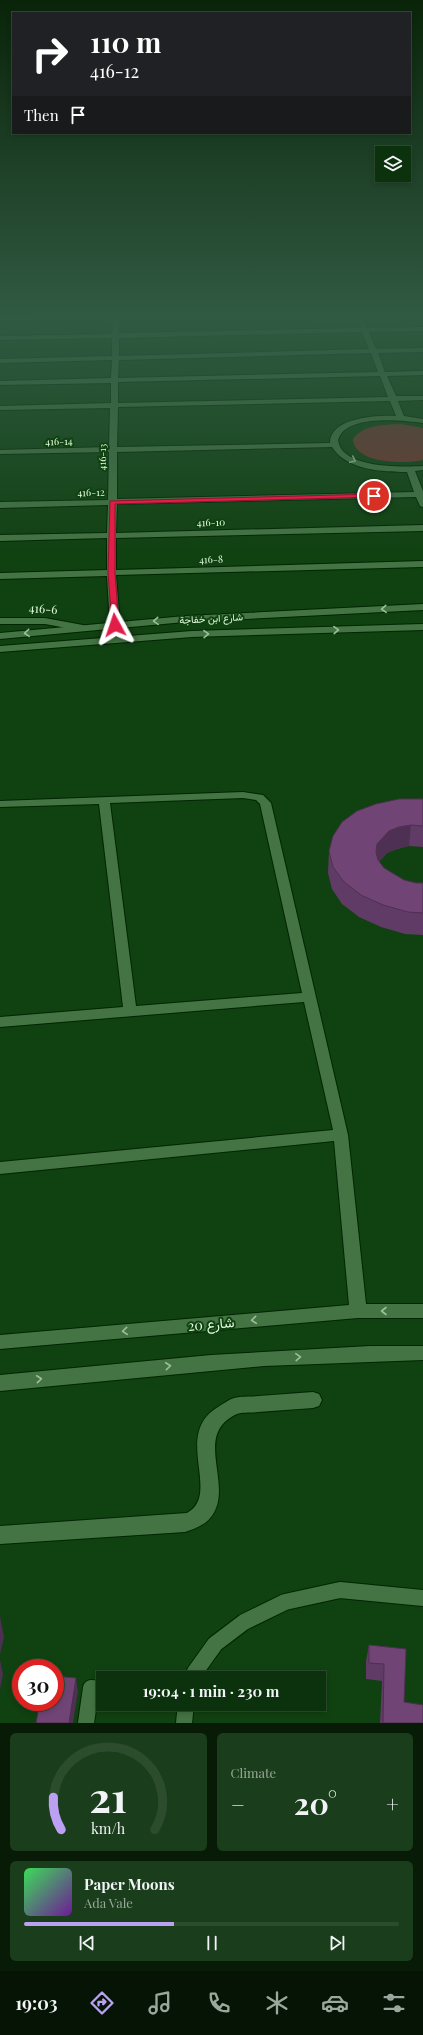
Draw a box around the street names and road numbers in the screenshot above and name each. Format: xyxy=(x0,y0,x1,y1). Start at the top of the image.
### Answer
street label: 416-14 xyxy=(45,434,73,448)
street label: 416-13 xyxy=(95,443,109,471)
street label: 416-12 xyxy=(77,485,105,499)
street label: 416-10 xyxy=(197,515,225,529)
street label: 416-8 xyxy=(199,552,223,566)
street label: 416-6 xyxy=(28,599,58,617)
street label: شارع ابن خفاجة xyxy=(179,609,243,627)
street label: شارع 20 xyxy=(187,1312,235,1337)

